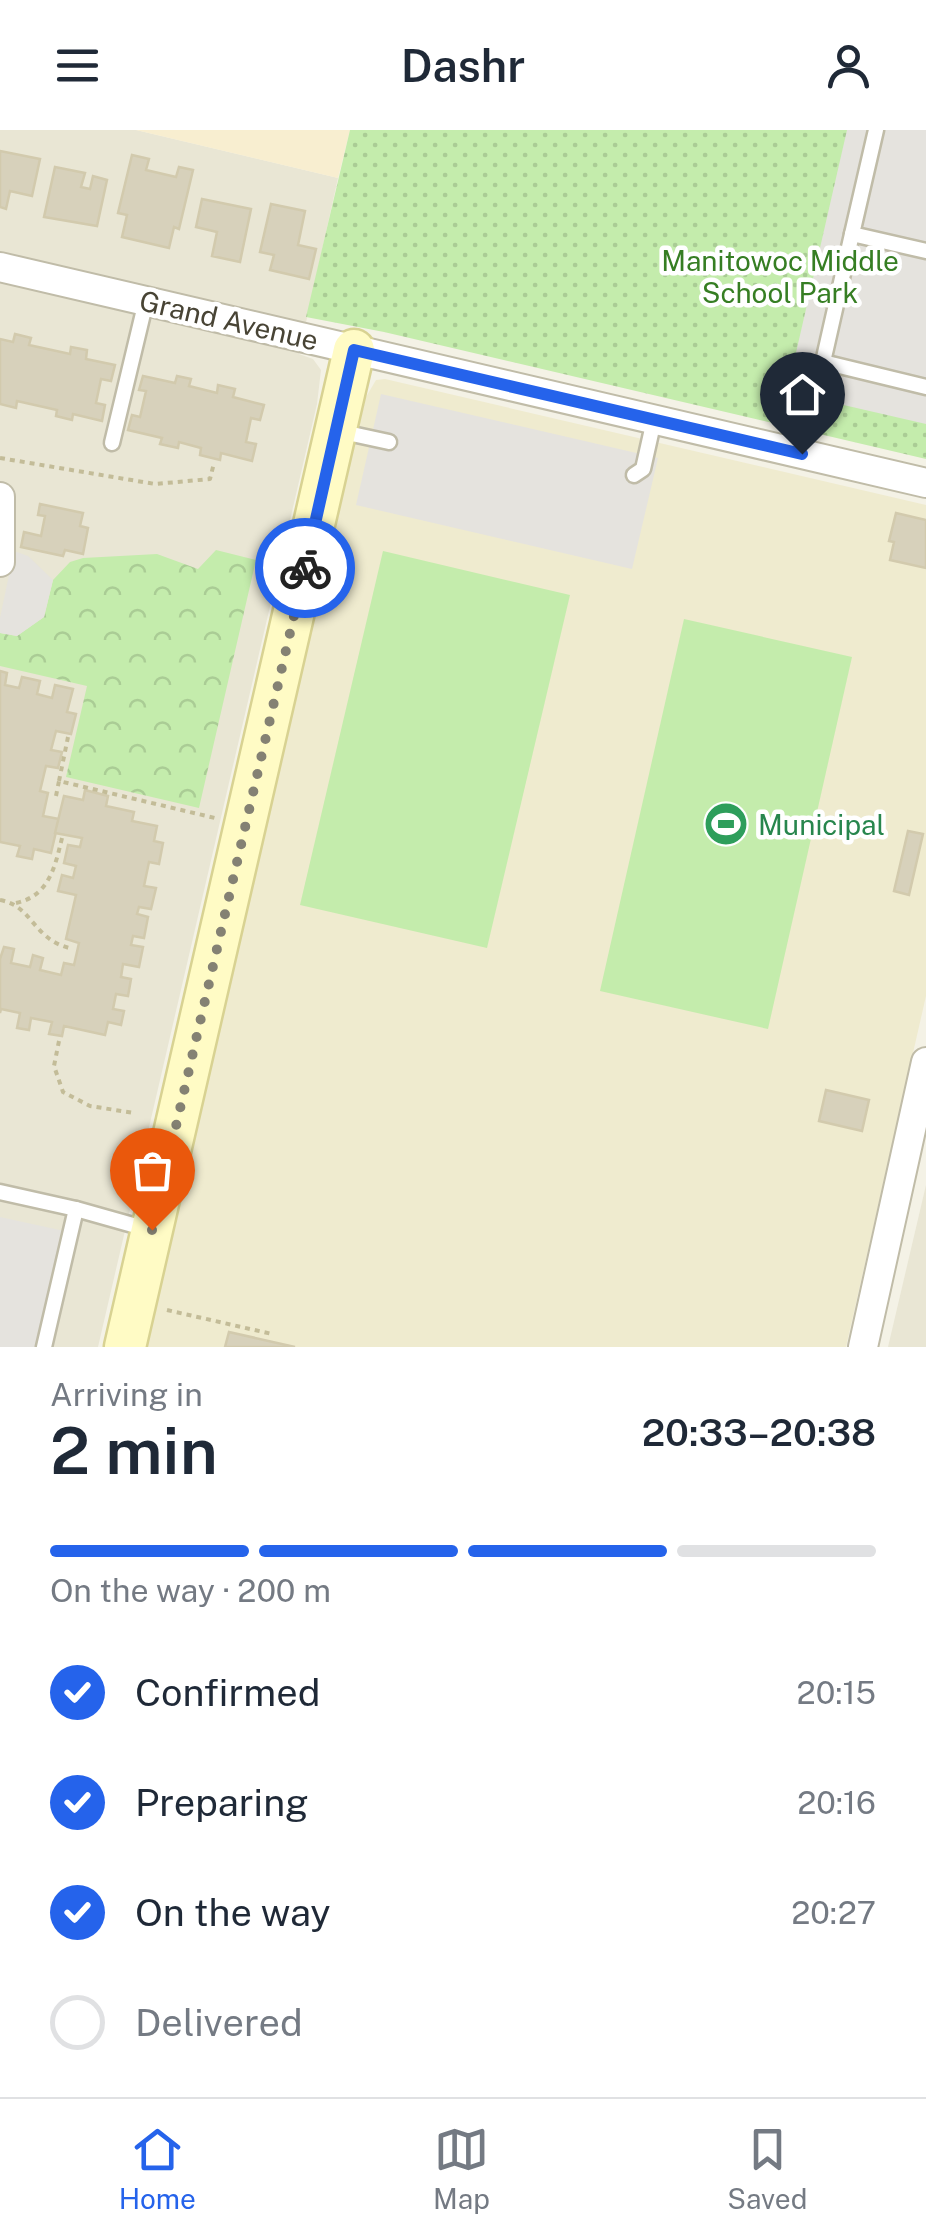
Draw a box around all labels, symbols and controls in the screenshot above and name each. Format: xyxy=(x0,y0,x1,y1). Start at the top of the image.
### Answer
icon: menu xyxy=(50,38,105,93)
icon: person xyxy=(821,38,876,93)
text: Dashr xyxy=(401,39,525,92)
park label: Manitowoc Middle School Park xyxy=(661,244,899,309)
street label: Grand Avenue xyxy=(136,283,322,357)
pin xyxy=(760,352,845,455)
icon: home xyxy=(775,367,830,422)
courier xyxy=(255,518,355,618)
icon: bike xyxy=(278,541,333,596)
sports icon: Municipal xyxy=(703,801,749,847)
place label: Municipal xyxy=(758,808,885,841)
pin xyxy=(110,1128,195,1231)
icon: bag xyxy=(125,1143,180,1198)
text: Arriving in xyxy=(50,1376,203,1413)
text: 20:33–20:38 xyxy=(642,1410,876,1455)
text: 2 min xyxy=(50,1412,218,1489)
text: On the way · 200 m xyxy=(50,1572,331,1609)
icon: check xyxy=(50,1665,105,1720)
text: Confirmed xyxy=(135,1670,320,1715)
text: 20:15 xyxy=(797,1674,876,1711)
icon: check xyxy=(50,1775,105,1830)
text: Preparing xyxy=(135,1780,309,1825)
text: 20:16 xyxy=(797,1784,876,1821)
icon: check xyxy=(50,1885,105,1940)
text: On the way xyxy=(135,1890,331,1935)
text: 20:27 xyxy=(791,1894,876,1931)
text: Delivered xyxy=(135,2000,303,2045)
tab: Home xyxy=(119,2122,196,2215)
tab: Map xyxy=(433,2122,490,2215)
tab: Saved xyxy=(727,2122,807,2215)

